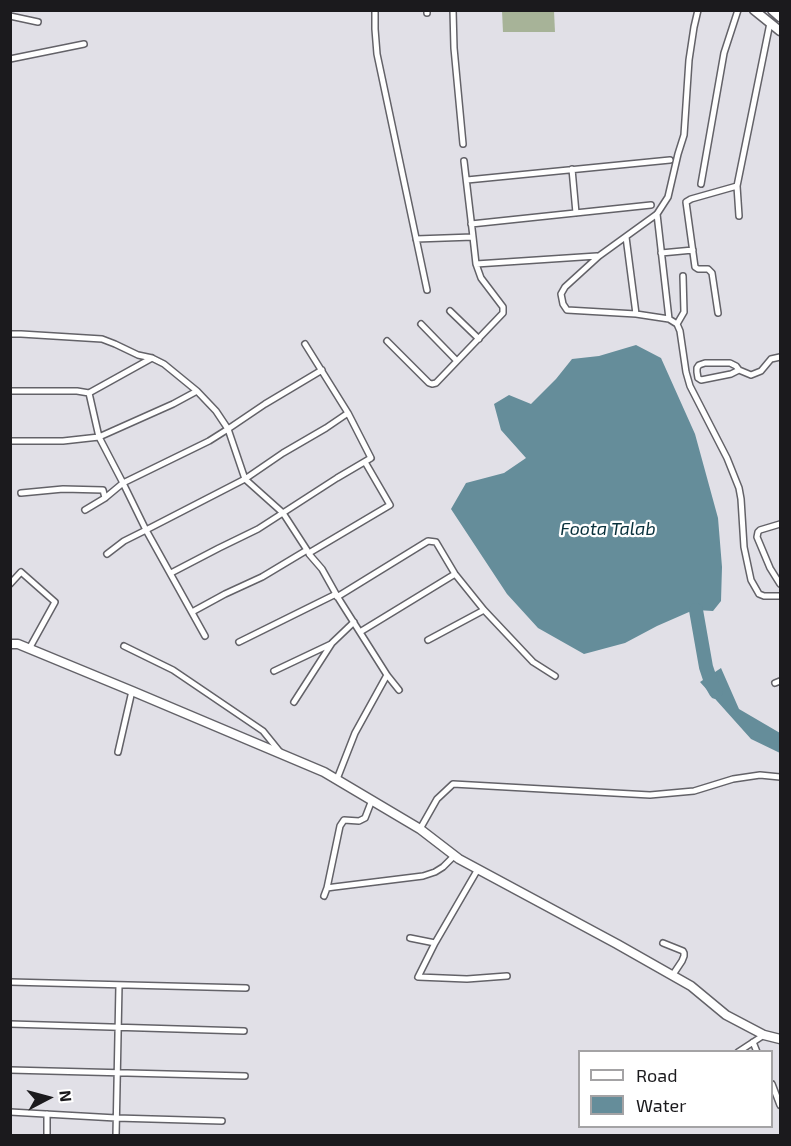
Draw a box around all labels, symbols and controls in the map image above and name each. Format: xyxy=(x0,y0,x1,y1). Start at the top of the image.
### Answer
water label: Foota Talab xyxy=(560,518,656,540)
legend xyxy=(578,1050,773,1128)
text: Road xyxy=(636,1064,677,1086)
north arrow xyxy=(18,1068,78,1128)
text: N xyxy=(56,1089,76,1103)
text: Water xyxy=(636,1094,686,1116)

